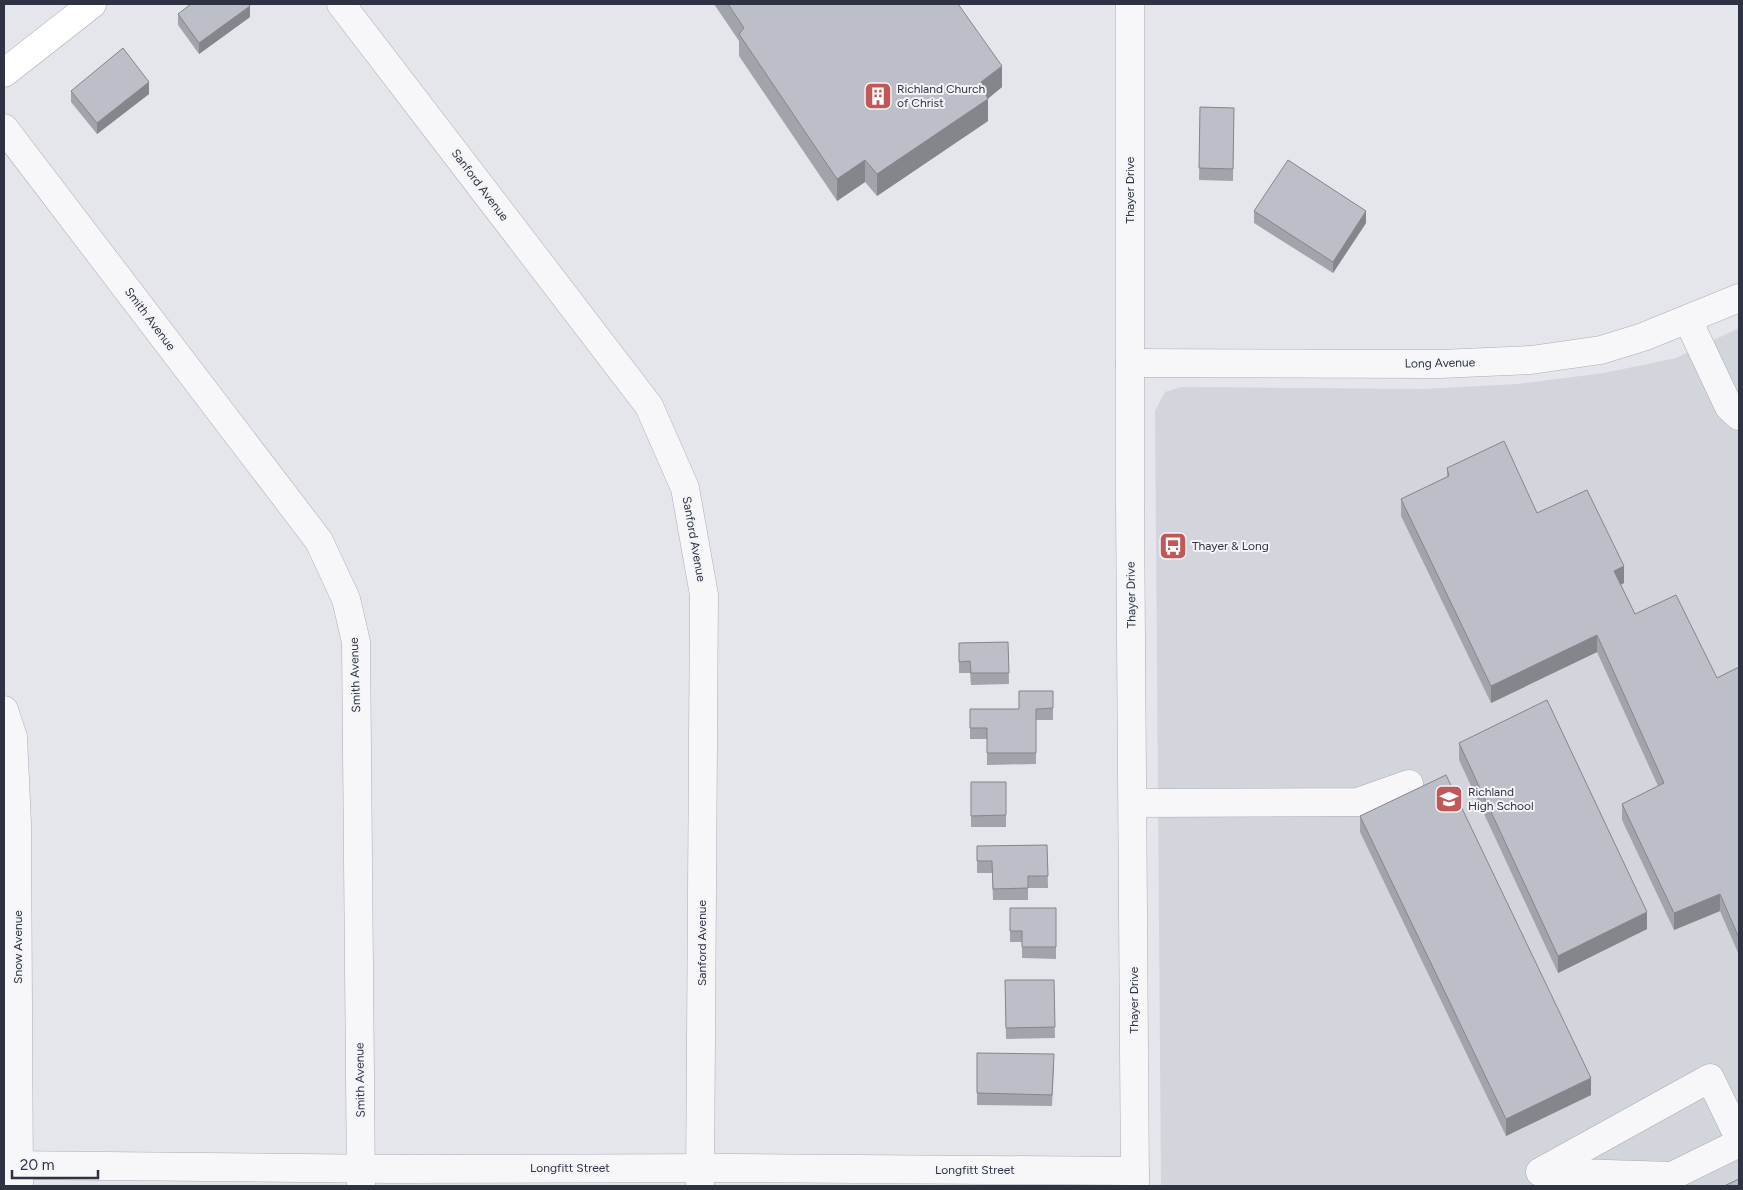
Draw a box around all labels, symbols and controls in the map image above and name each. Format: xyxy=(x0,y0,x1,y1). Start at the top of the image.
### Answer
building icon: Richland Church of Christ xyxy=(863,81,893,111)
place label: Richland Church of Christ xyxy=(897,82,986,110)
street label: Sanford Avenue xyxy=(448,146,512,224)
street label: Thayer Drive xyxy=(1123,156,1137,223)
street label: Smith Avenue xyxy=(122,285,178,354)
street label: Long Avenue xyxy=(1405,355,1476,371)
street label: Sanford Avenue xyxy=(680,495,708,583)
bus stop icon: Thayer & Long xyxy=(1158,531,1188,561)
place label: Thayer & Long xyxy=(1192,539,1269,553)
street label: Thayer Drive xyxy=(1123,561,1139,629)
street label: Smith Avenue xyxy=(347,637,363,713)
school or university icon: Richland High School xyxy=(1434,784,1464,814)
place label: Richland High School xyxy=(1468,785,1534,813)
street label: Sanford Avenue xyxy=(695,899,709,986)
street label: Snow Avenue xyxy=(11,910,25,984)
street label: Thayer Drive xyxy=(1127,966,1141,1033)
street label: Smith Avenue xyxy=(352,1042,368,1118)
scale bar xyxy=(12,1148,99,1180)
text: 20 m xyxy=(20,1156,54,1174)
street label: Longfitt Street xyxy=(530,1161,610,1175)
street label: Longfitt Street xyxy=(935,1163,1015,1177)

